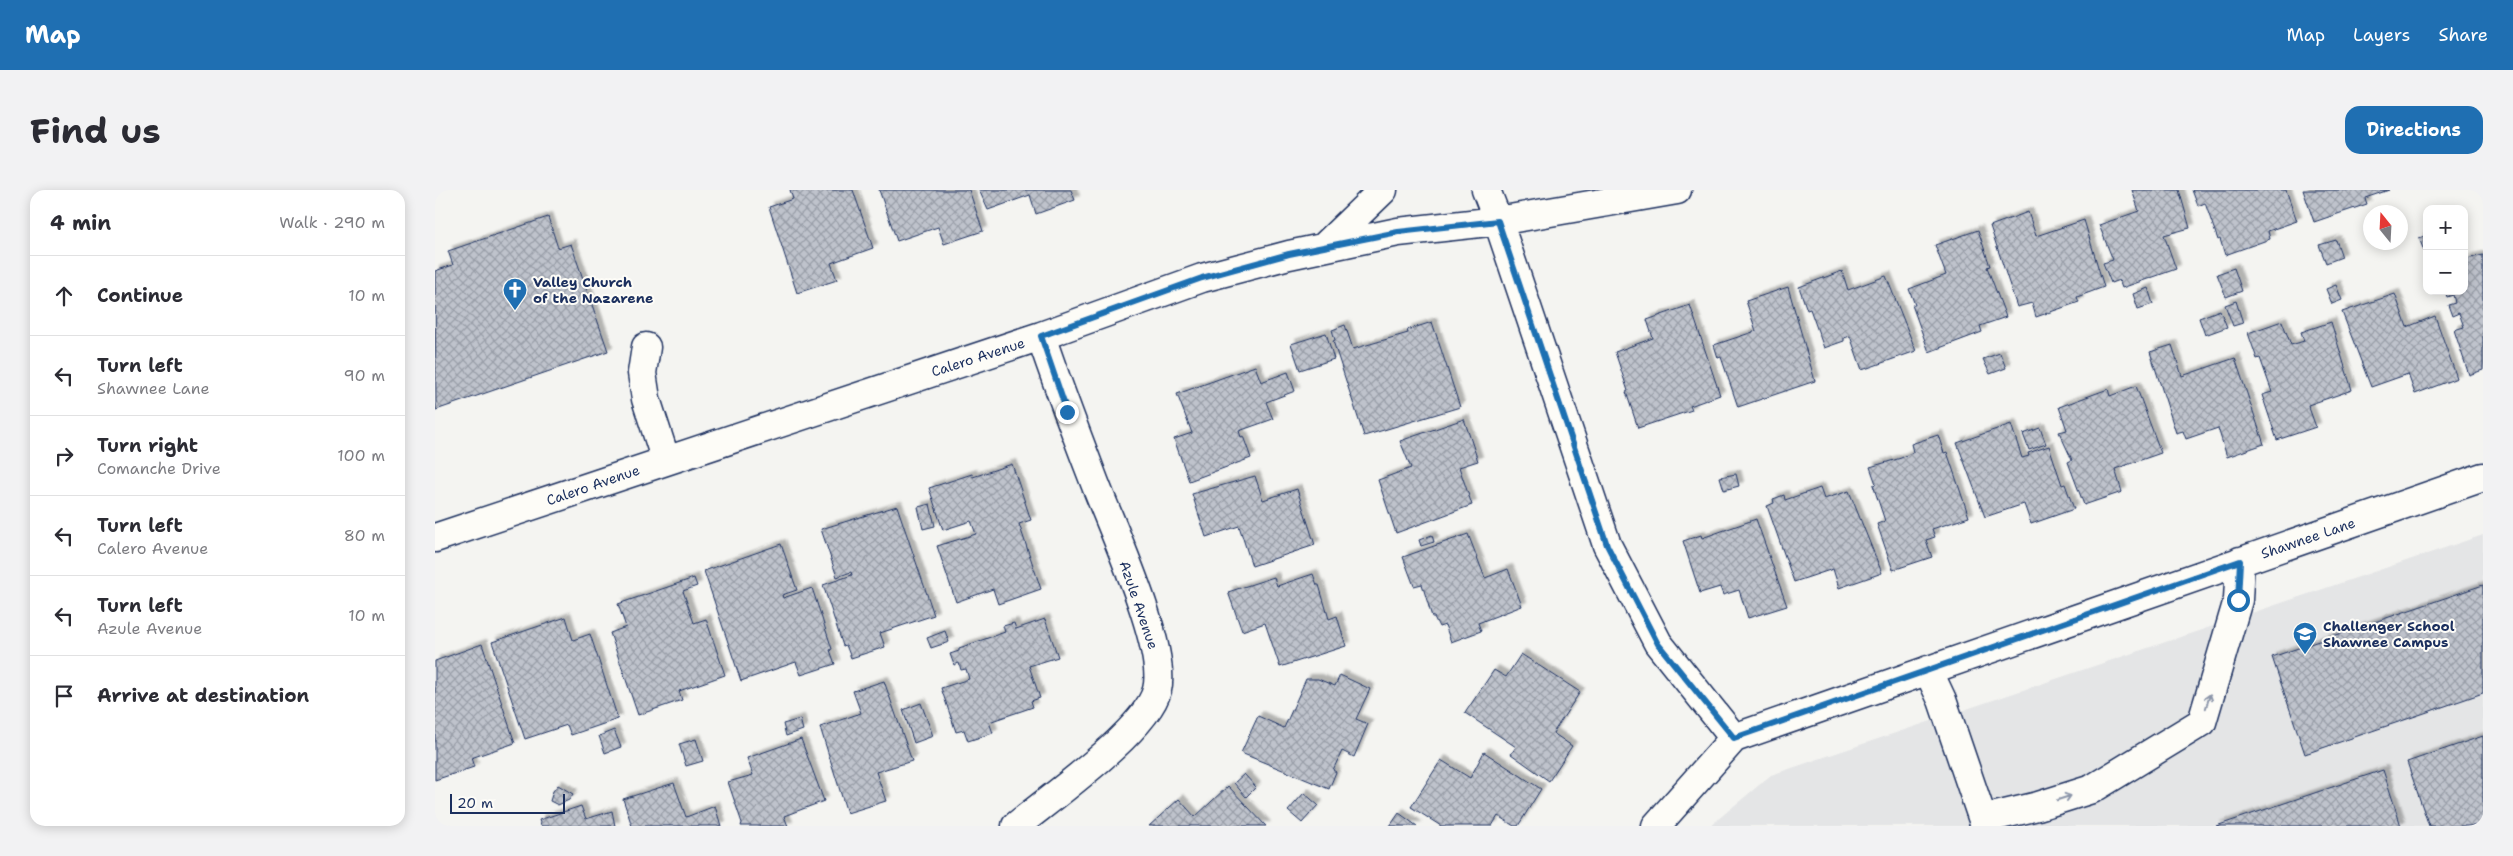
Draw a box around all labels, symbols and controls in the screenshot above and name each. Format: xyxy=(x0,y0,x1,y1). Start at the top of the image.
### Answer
text: Map xyxy=(25,19,81,51)
text: Map xyxy=(2287,23,2325,47)
text: Layers xyxy=(2353,23,2410,47)
text: Share xyxy=(2438,23,2488,47)
button: Directions xyxy=(2345,106,2483,154)
text: Find us xyxy=(30,107,161,154)
north arrow xyxy=(2363,205,2408,250)
map controls xyxy=(2423,205,2468,295)
button: + xyxy=(2423,205,2468,250)
text: 4 min xyxy=(50,209,111,237)
text: Walk · 290 m xyxy=(279,212,385,233)
button: − xyxy=(2423,250,2468,295)
place label: Valley Church of the Nazarene xyxy=(533,273,653,307)
church icon: Valley Church of the Nazarene xyxy=(502,277,528,311)
icon: ahead xyxy=(50,282,78,310)
text: Continue xyxy=(97,283,183,308)
text: 10 m xyxy=(348,285,385,306)
street label: Calero Avenue xyxy=(929,333,1027,381)
text: Turn left xyxy=(97,353,183,378)
icon: left xyxy=(50,362,78,390)
text: 90 m xyxy=(344,365,385,386)
text: Shawnee Lane xyxy=(97,378,210,399)
route end xyxy=(1056,401,1079,424)
text: Turn right xyxy=(97,433,198,458)
icon: right xyxy=(50,442,78,470)
text: 100 m xyxy=(337,445,385,466)
text: Comanche Drive xyxy=(97,458,221,479)
street label: Calero Avenue xyxy=(544,461,642,509)
text: Turn left xyxy=(97,513,183,538)
street label: Shawnee Lane xyxy=(2259,513,2358,563)
icon: left xyxy=(50,522,78,550)
text: 80 m xyxy=(344,525,385,546)
text: Calero Avenue xyxy=(97,538,208,559)
street label: Azule Avenue xyxy=(1115,559,1163,652)
route start xyxy=(2227,589,2250,612)
text: Turn left xyxy=(97,593,183,618)
icon: left xyxy=(50,602,78,630)
text: 10 m xyxy=(348,605,385,626)
place label: Challenger School Shawnee Campus xyxy=(2323,617,2455,651)
text: Azule Avenue xyxy=(97,618,202,639)
school or university icon: Challenger School Shawnee Campus xyxy=(2292,621,2318,655)
icon: arrive xyxy=(50,682,78,710)
text: Arrive at destination xyxy=(97,683,309,708)
one-way arrow xyxy=(2204,694,2214,710)
scale bar xyxy=(450,791,565,814)
one-way arrow xyxy=(2055,793,2071,802)
text: 20 m xyxy=(457,794,493,812)

